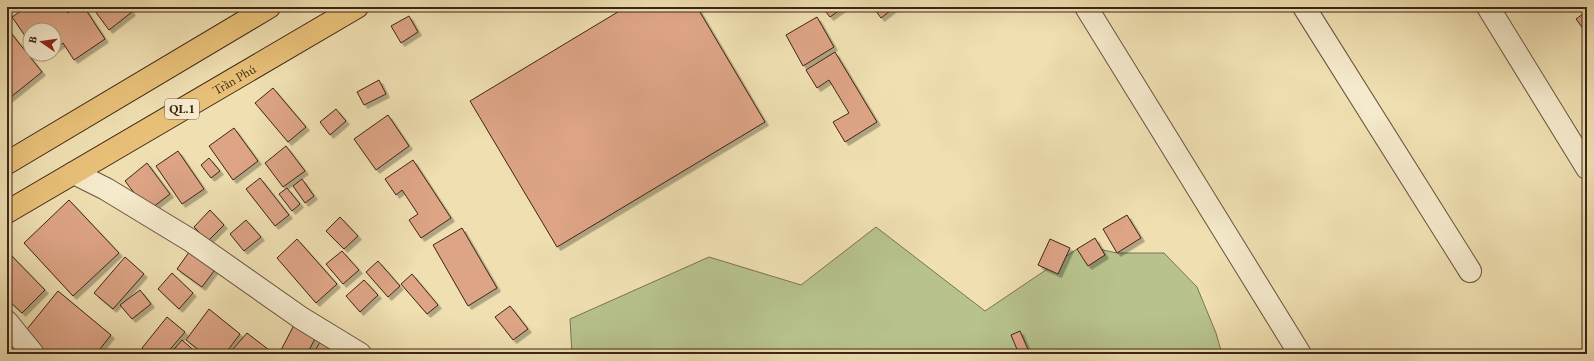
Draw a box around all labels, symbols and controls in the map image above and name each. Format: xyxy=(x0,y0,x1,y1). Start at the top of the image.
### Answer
north arrow xyxy=(22,22,62,62)
text: B xyxy=(25,35,40,45)
street label: Trần Phú xyxy=(209,60,259,98)
road number: QL.1 xyxy=(165,99,199,119)

